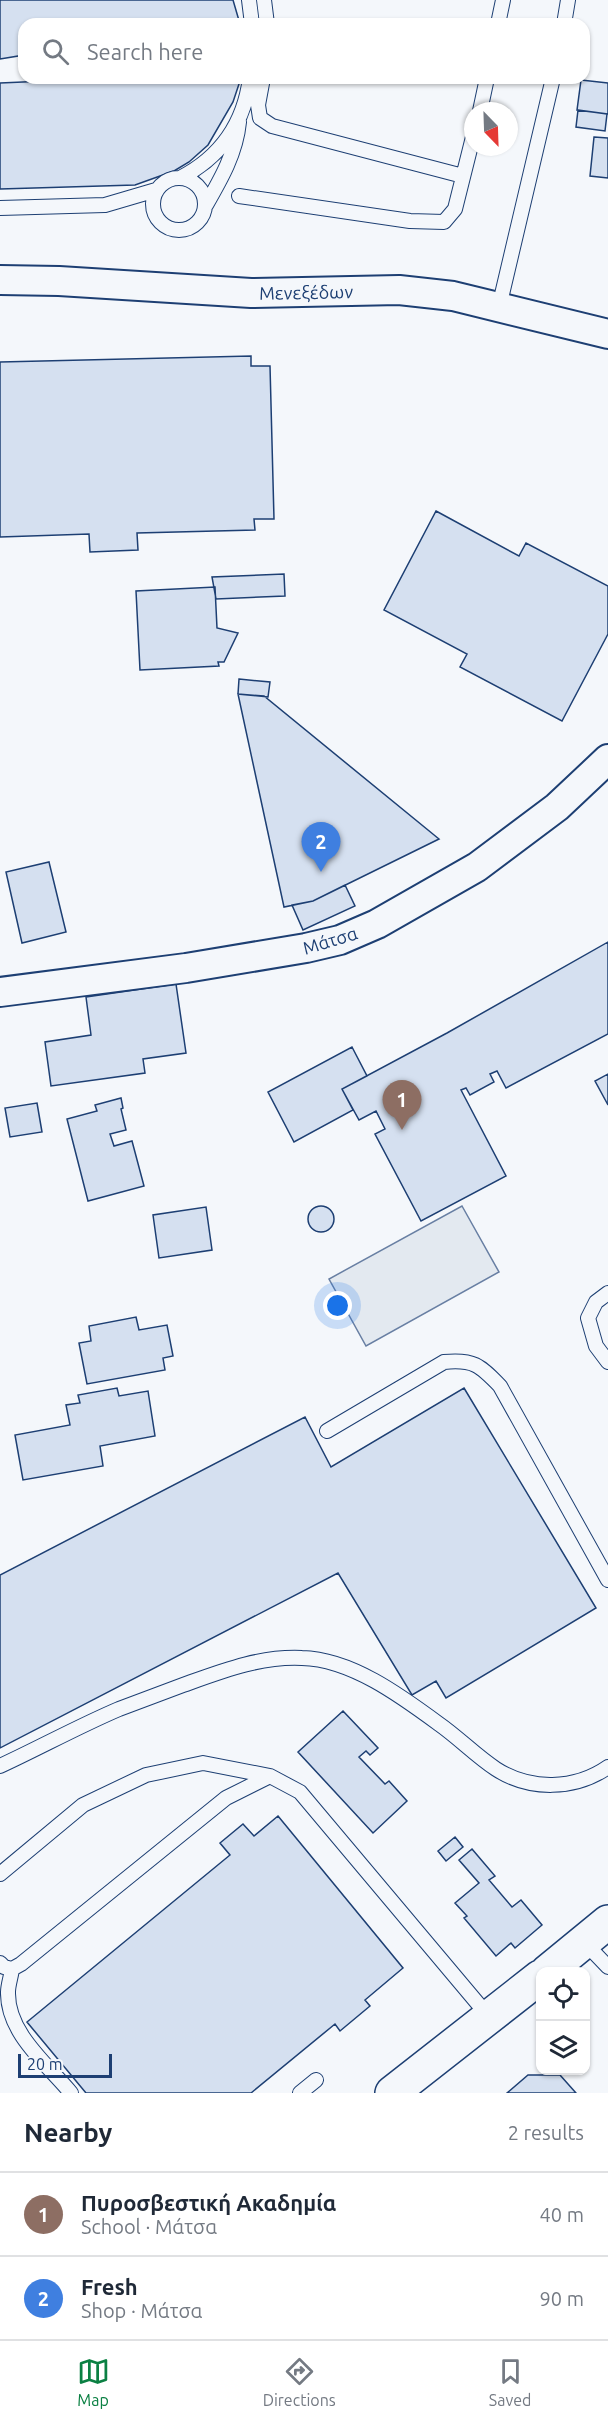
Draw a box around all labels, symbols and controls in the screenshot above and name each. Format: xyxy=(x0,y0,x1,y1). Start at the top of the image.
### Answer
search box xyxy=(18,18,590,84)
icon: search xyxy=(39,35,72,68)
text: Search here xyxy=(87,39,203,64)
north arrow xyxy=(464,102,518,156)
street label: Μενεξέδων xyxy=(259,281,353,303)
pin: 2 xyxy=(302,822,340,872)
street label: Μάτσα xyxy=(300,922,360,958)
pin: 1 xyxy=(382,1080,422,1130)
your location xyxy=(323,1291,352,1320)
map controls xyxy=(536,1967,590,2075)
button: locate xyxy=(536,1967,590,2021)
button: layers xyxy=(536,2021,590,2075)
scale bar xyxy=(18,2051,112,2078)
text: 20 m xyxy=(27,2055,63,2073)
text: Nearby xyxy=(24,2118,112,2147)
text: 2 results xyxy=(508,2121,584,2144)
text: Πυροσβεστική Ακαδημία xyxy=(81,2190,336,2215)
text: 1 xyxy=(38,2203,49,2226)
text: 40 m xyxy=(540,2203,584,2226)
text: School · Μάτσα xyxy=(81,2215,217,2238)
text: Fresh xyxy=(81,2274,138,2299)
text: 2 xyxy=(38,2287,49,2310)
text: 90 m xyxy=(540,2287,584,2310)
text: Shop · Μάτσα xyxy=(81,2299,203,2322)
tab: Map xyxy=(77,2355,110,2409)
tab: Directions xyxy=(263,2355,336,2409)
tab: Saved xyxy=(489,2355,531,2409)

